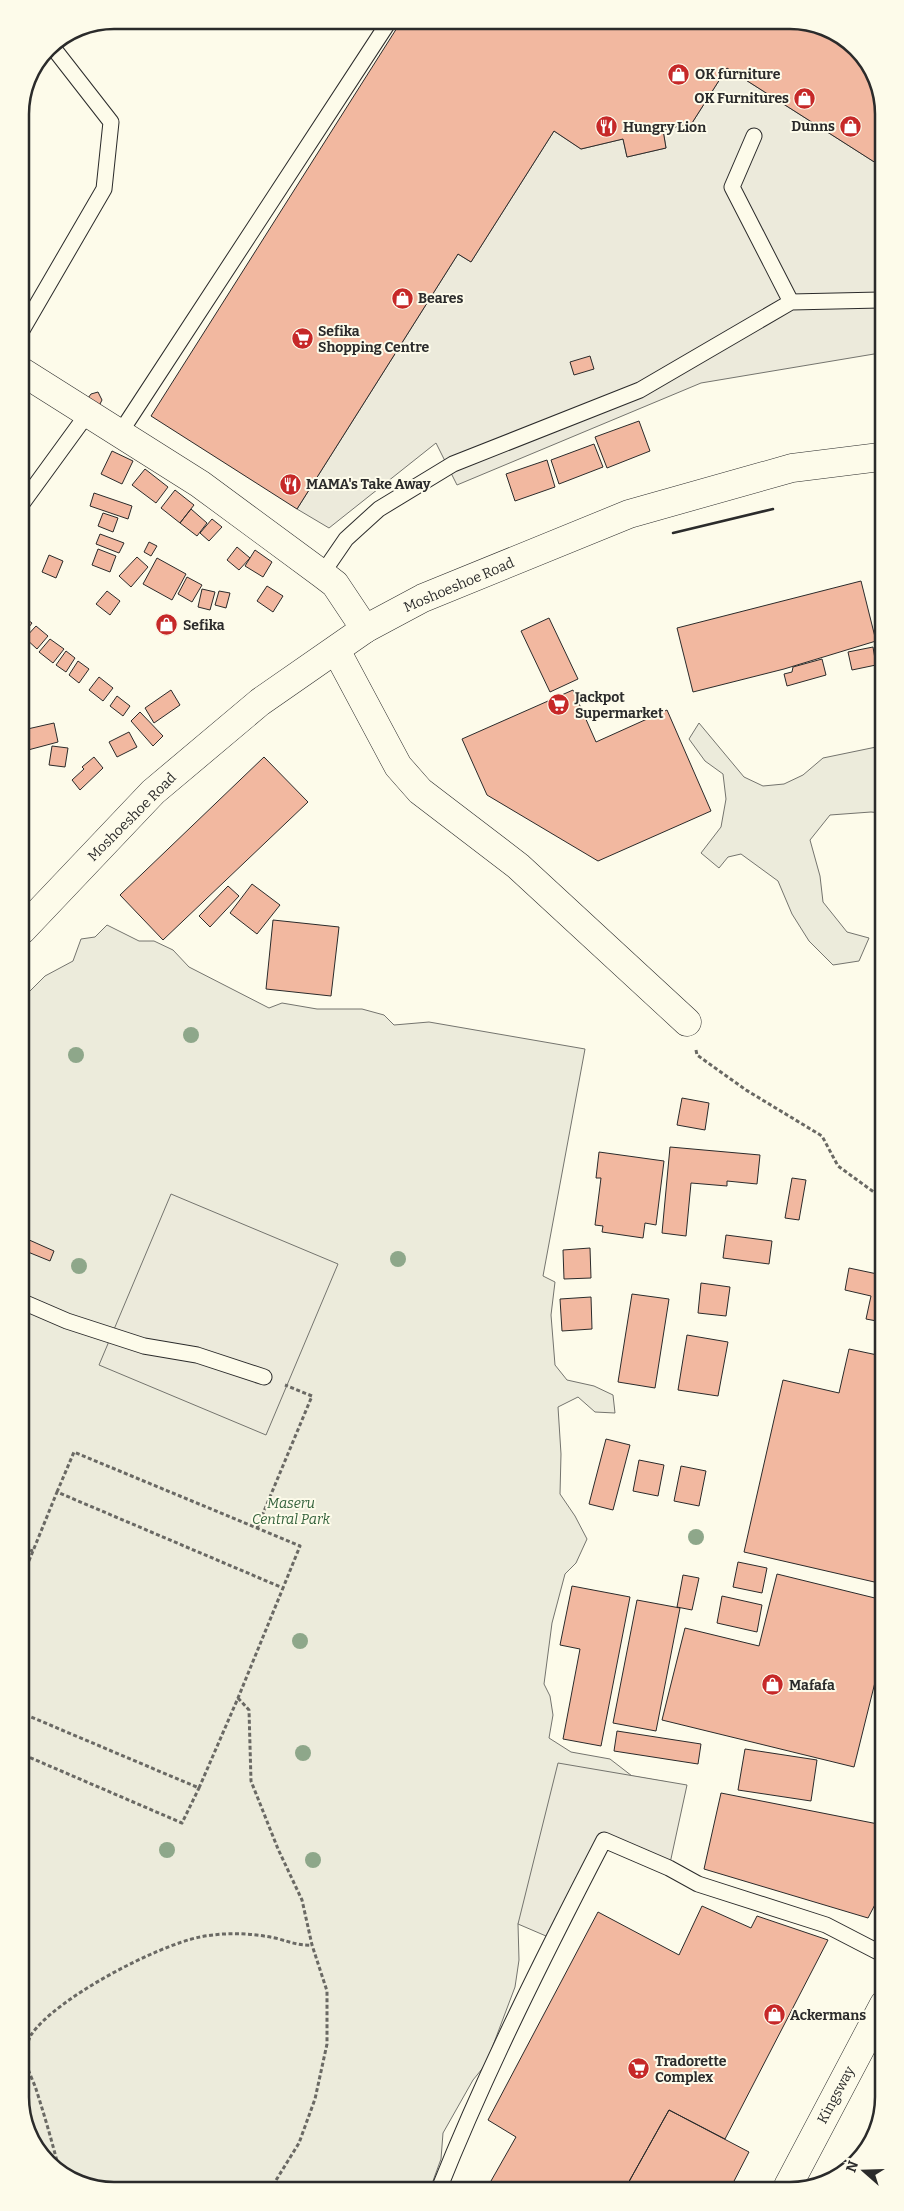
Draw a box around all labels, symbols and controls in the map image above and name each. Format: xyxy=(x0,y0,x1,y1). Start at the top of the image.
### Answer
shop icon: OK furniture xyxy=(667,62,691,86)
place label: OK furniture xyxy=(695,66,781,83)
shop icon: OK Furnitures xyxy=(793,86,817,110)
place label: OK Furnitures xyxy=(694,90,789,107)
shop icon: Dunns xyxy=(839,114,863,138)
restaurant icon: Hungry Lion xyxy=(595,115,619,139)
place label: Dunns xyxy=(791,118,835,135)
place label: Hungry Lion xyxy=(623,119,706,136)
shop icon: Beares xyxy=(390,286,414,310)
place label: Beares xyxy=(418,290,464,307)
place label: Sefika Shopping Centre xyxy=(318,323,430,356)
supermarket icon: Sefika Shopping Centre xyxy=(290,327,314,351)
restaurant icon: MAMA's Take Away xyxy=(278,472,302,496)
place label: MAMA's Take Away xyxy=(306,476,431,493)
street label: Moshoeshoe Road xyxy=(401,554,517,616)
shop icon: Sefika xyxy=(155,613,179,637)
place label: Sefika xyxy=(183,617,225,634)
place label: Jackpot Supermarket xyxy=(574,689,664,722)
supermarket icon: Jackpot Supermarket xyxy=(547,693,571,717)
street label: Moshoeshoe Road xyxy=(84,769,180,865)
park label: Maseru Central Park xyxy=(252,1495,330,1528)
shop icon: Mafafa xyxy=(761,1673,785,1697)
place label: Mafafa xyxy=(789,1677,835,1694)
shop icon: Ackermans xyxy=(762,2003,786,2027)
place label: Ackermans xyxy=(790,2007,866,2024)
place label: Tradorette Complex xyxy=(655,2053,727,2086)
supermarket icon: Tradorette Complex xyxy=(627,2057,651,2081)
street label: Kingsway xyxy=(814,2063,858,2127)
north arrow xyxy=(839,2146,889,2196)
text: N xyxy=(842,2159,862,2175)

